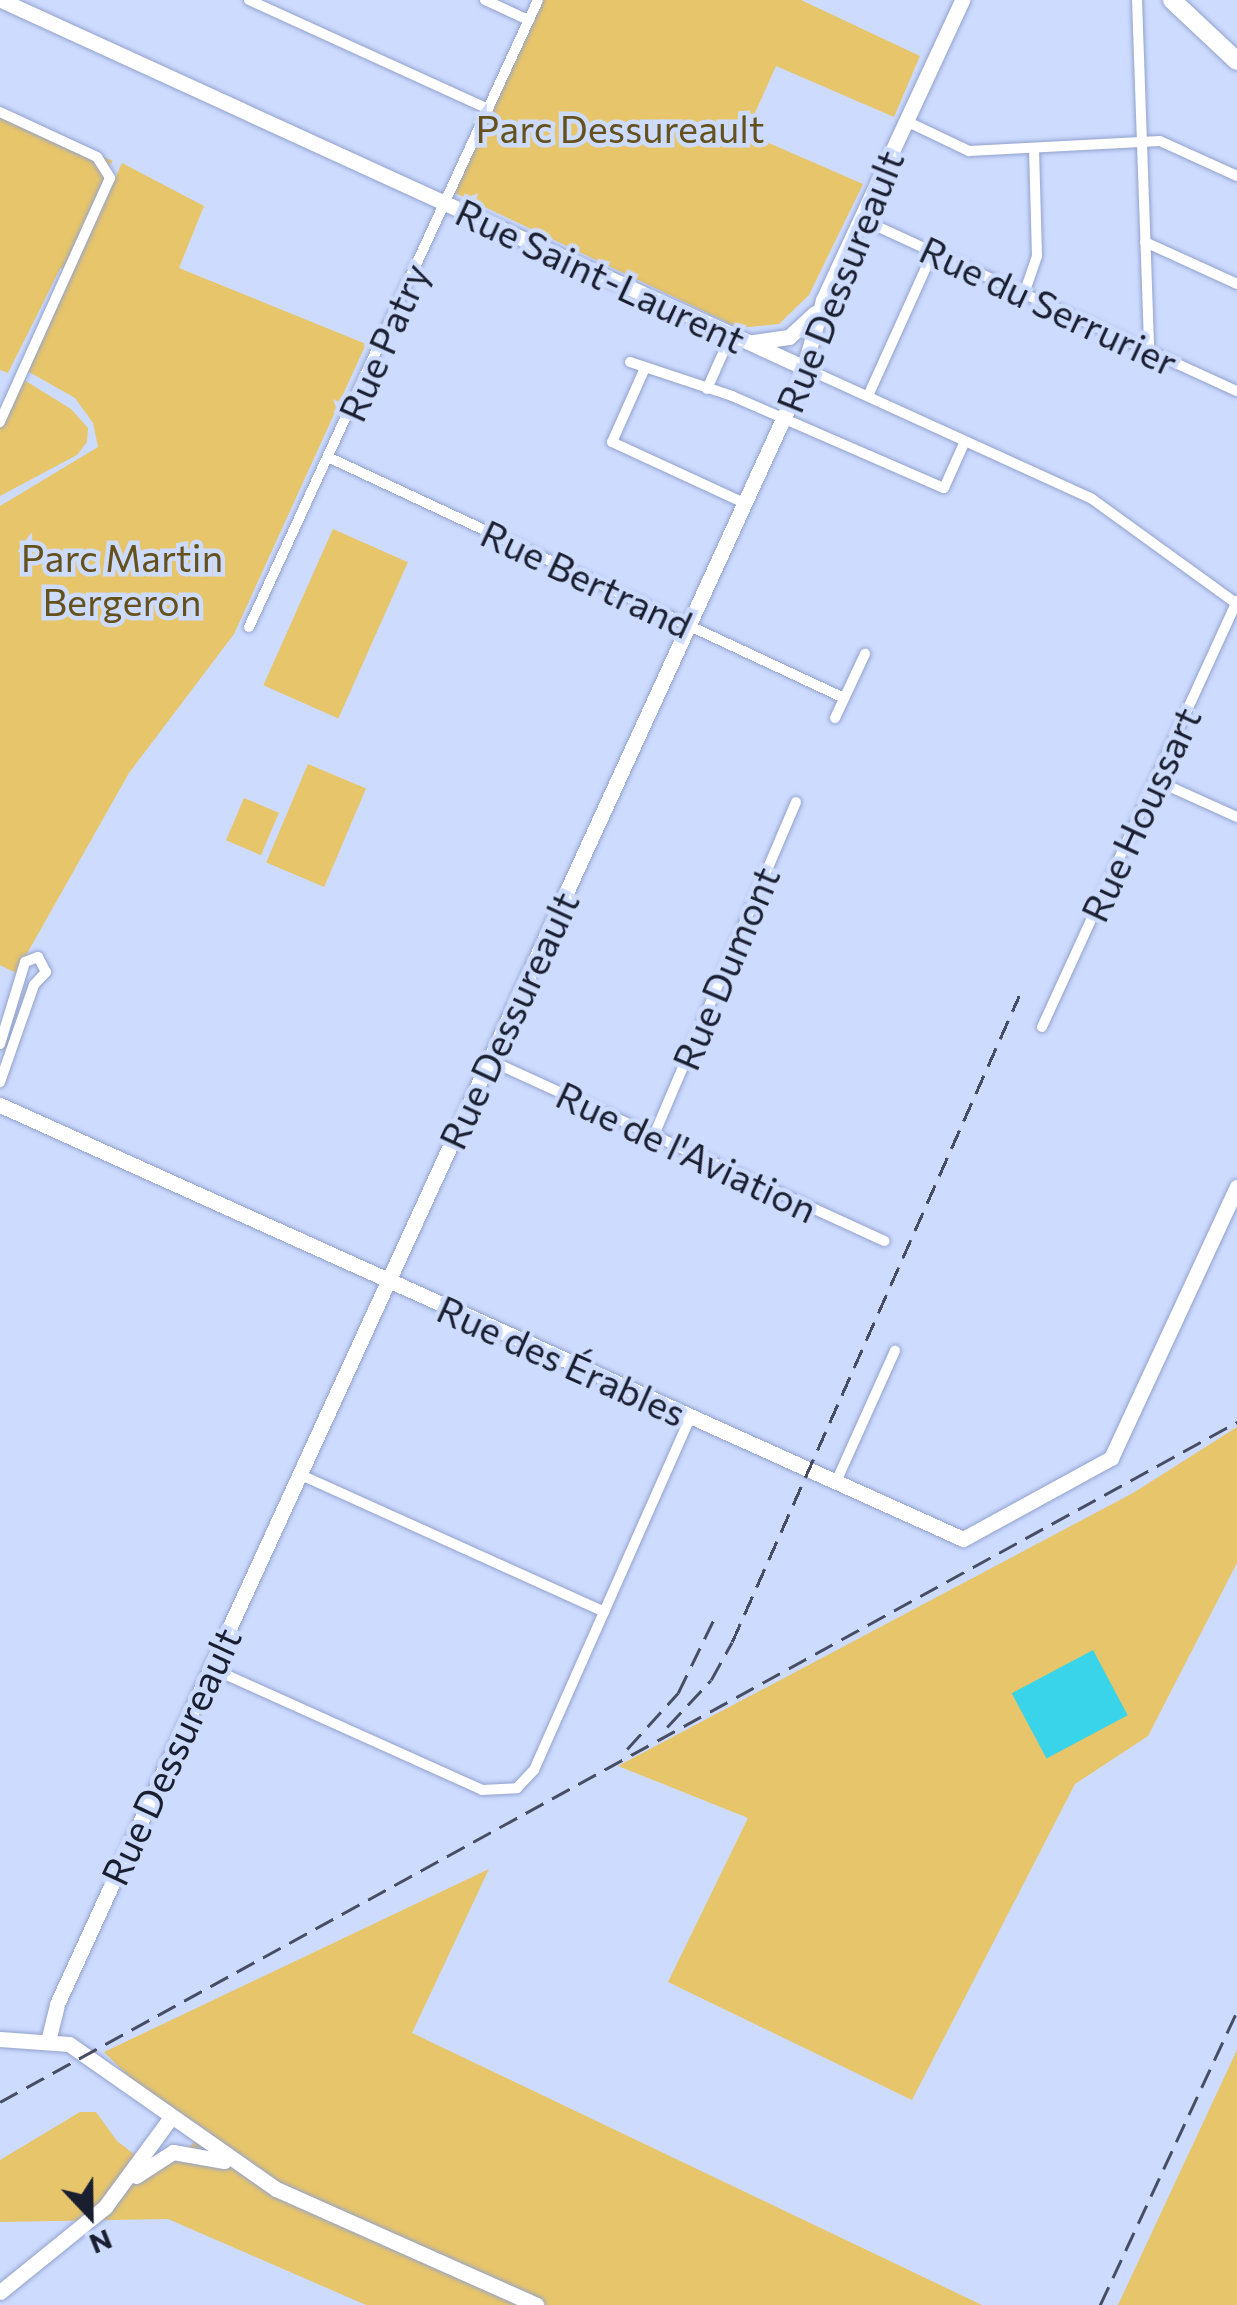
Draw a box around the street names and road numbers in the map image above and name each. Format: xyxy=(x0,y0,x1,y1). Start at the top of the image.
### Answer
street label: Rue Dessureault xyxy=(766,143,912,419)
street label: Rue Saint-Laurent xyxy=(449,188,753,362)
street label: Rue du Serrurier xyxy=(913,226,1185,384)
street label: Rue Patry xyxy=(328,256,438,428)
street label: Rue Bertrand xyxy=(474,509,700,647)
street label: Rue Houssart xyxy=(1070,700,1210,928)
street label: Rue Dumont xyxy=(662,860,788,1076)
street label: Rue Dessureault xyxy=(428,884,588,1156)
street label: Rue de l'Aviation xyxy=(550,1071,824,1231)
street label: Rue des Érables xyxy=(431,1285,693,1435)
street label: Rue Dessureault xyxy=(90,1620,250,1892)

